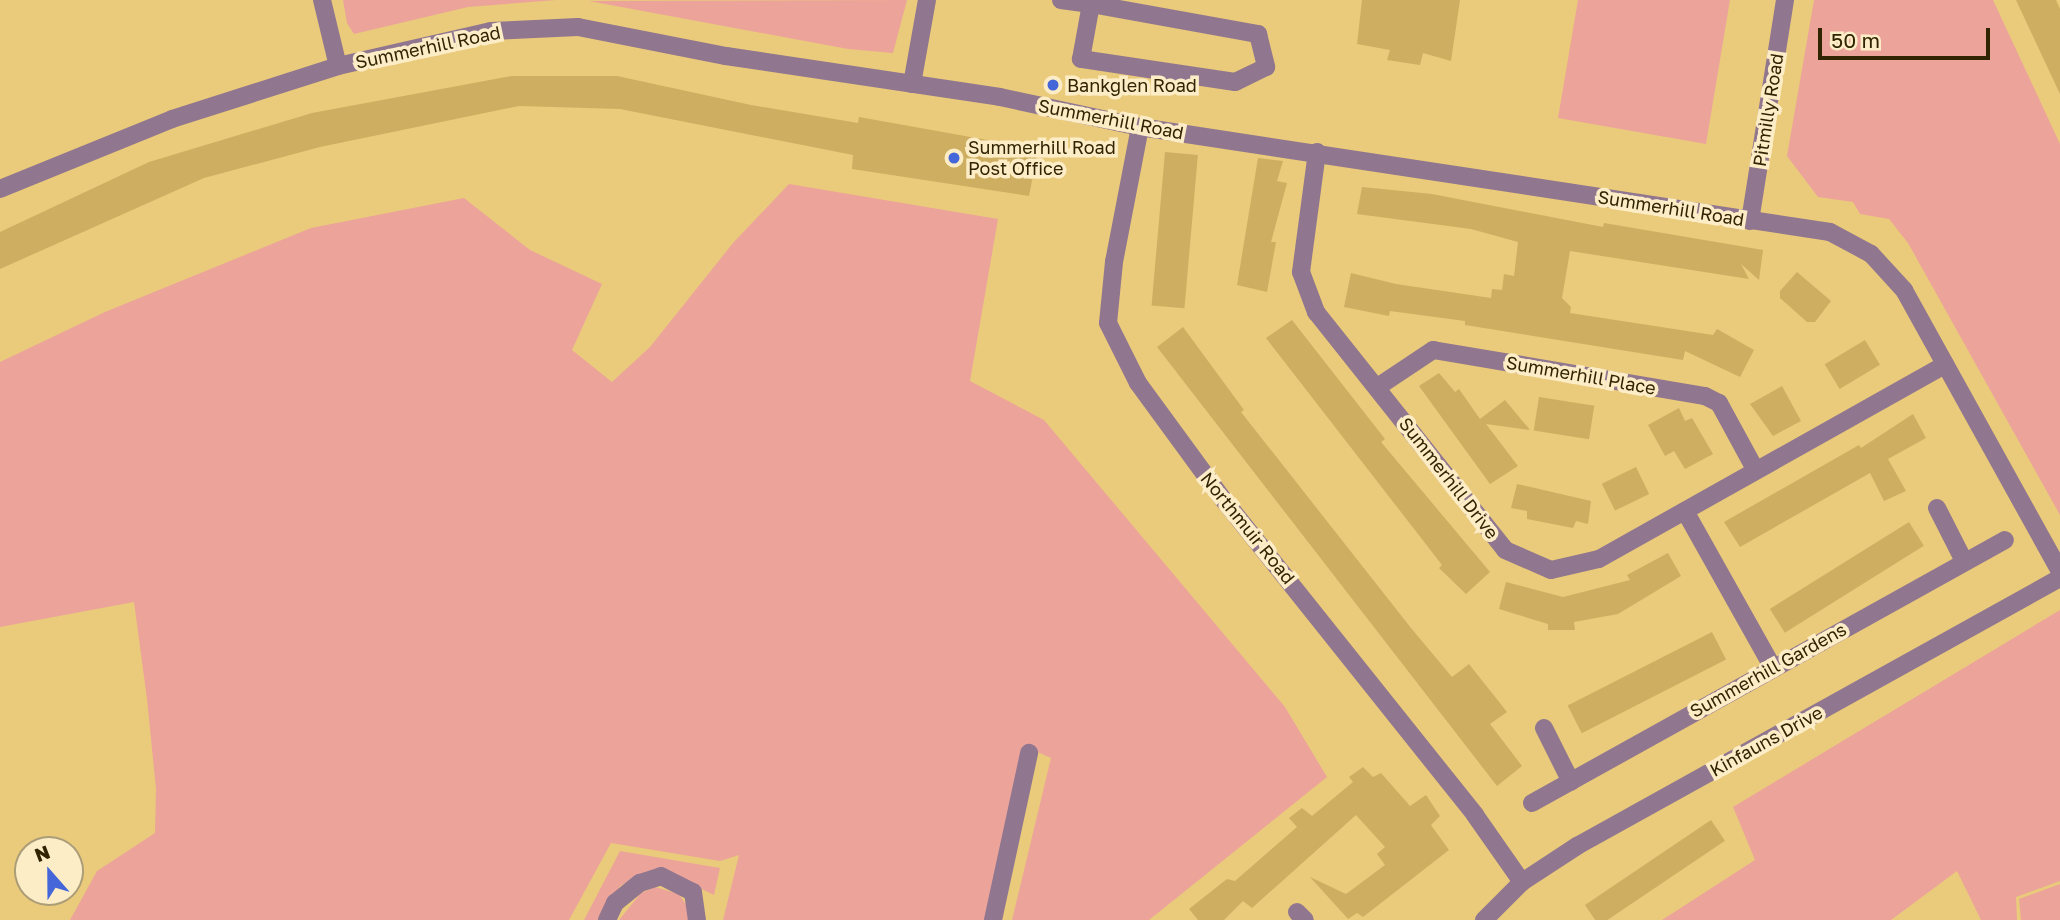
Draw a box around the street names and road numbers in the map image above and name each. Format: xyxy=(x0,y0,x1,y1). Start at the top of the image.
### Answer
street label: Summerhill Road xyxy=(353,21,503,73)
street label: Pitmilly Road xyxy=(1748,52,1788,168)
street label: Summerhill Road xyxy=(1036,94,1186,144)
street label: Summerhill Road xyxy=(1596,186,1746,230)
street label: Summerhill Place xyxy=(1504,351,1658,399)
street label: Summerhill Drive xyxy=(1395,413,1503,543)
street label: Northmuir Road xyxy=(1196,468,1300,588)
street label: Summerhill Gardens xyxy=(1686,618,1850,722)
street label: Kinfauns Drive xyxy=(1706,701,1826,781)

